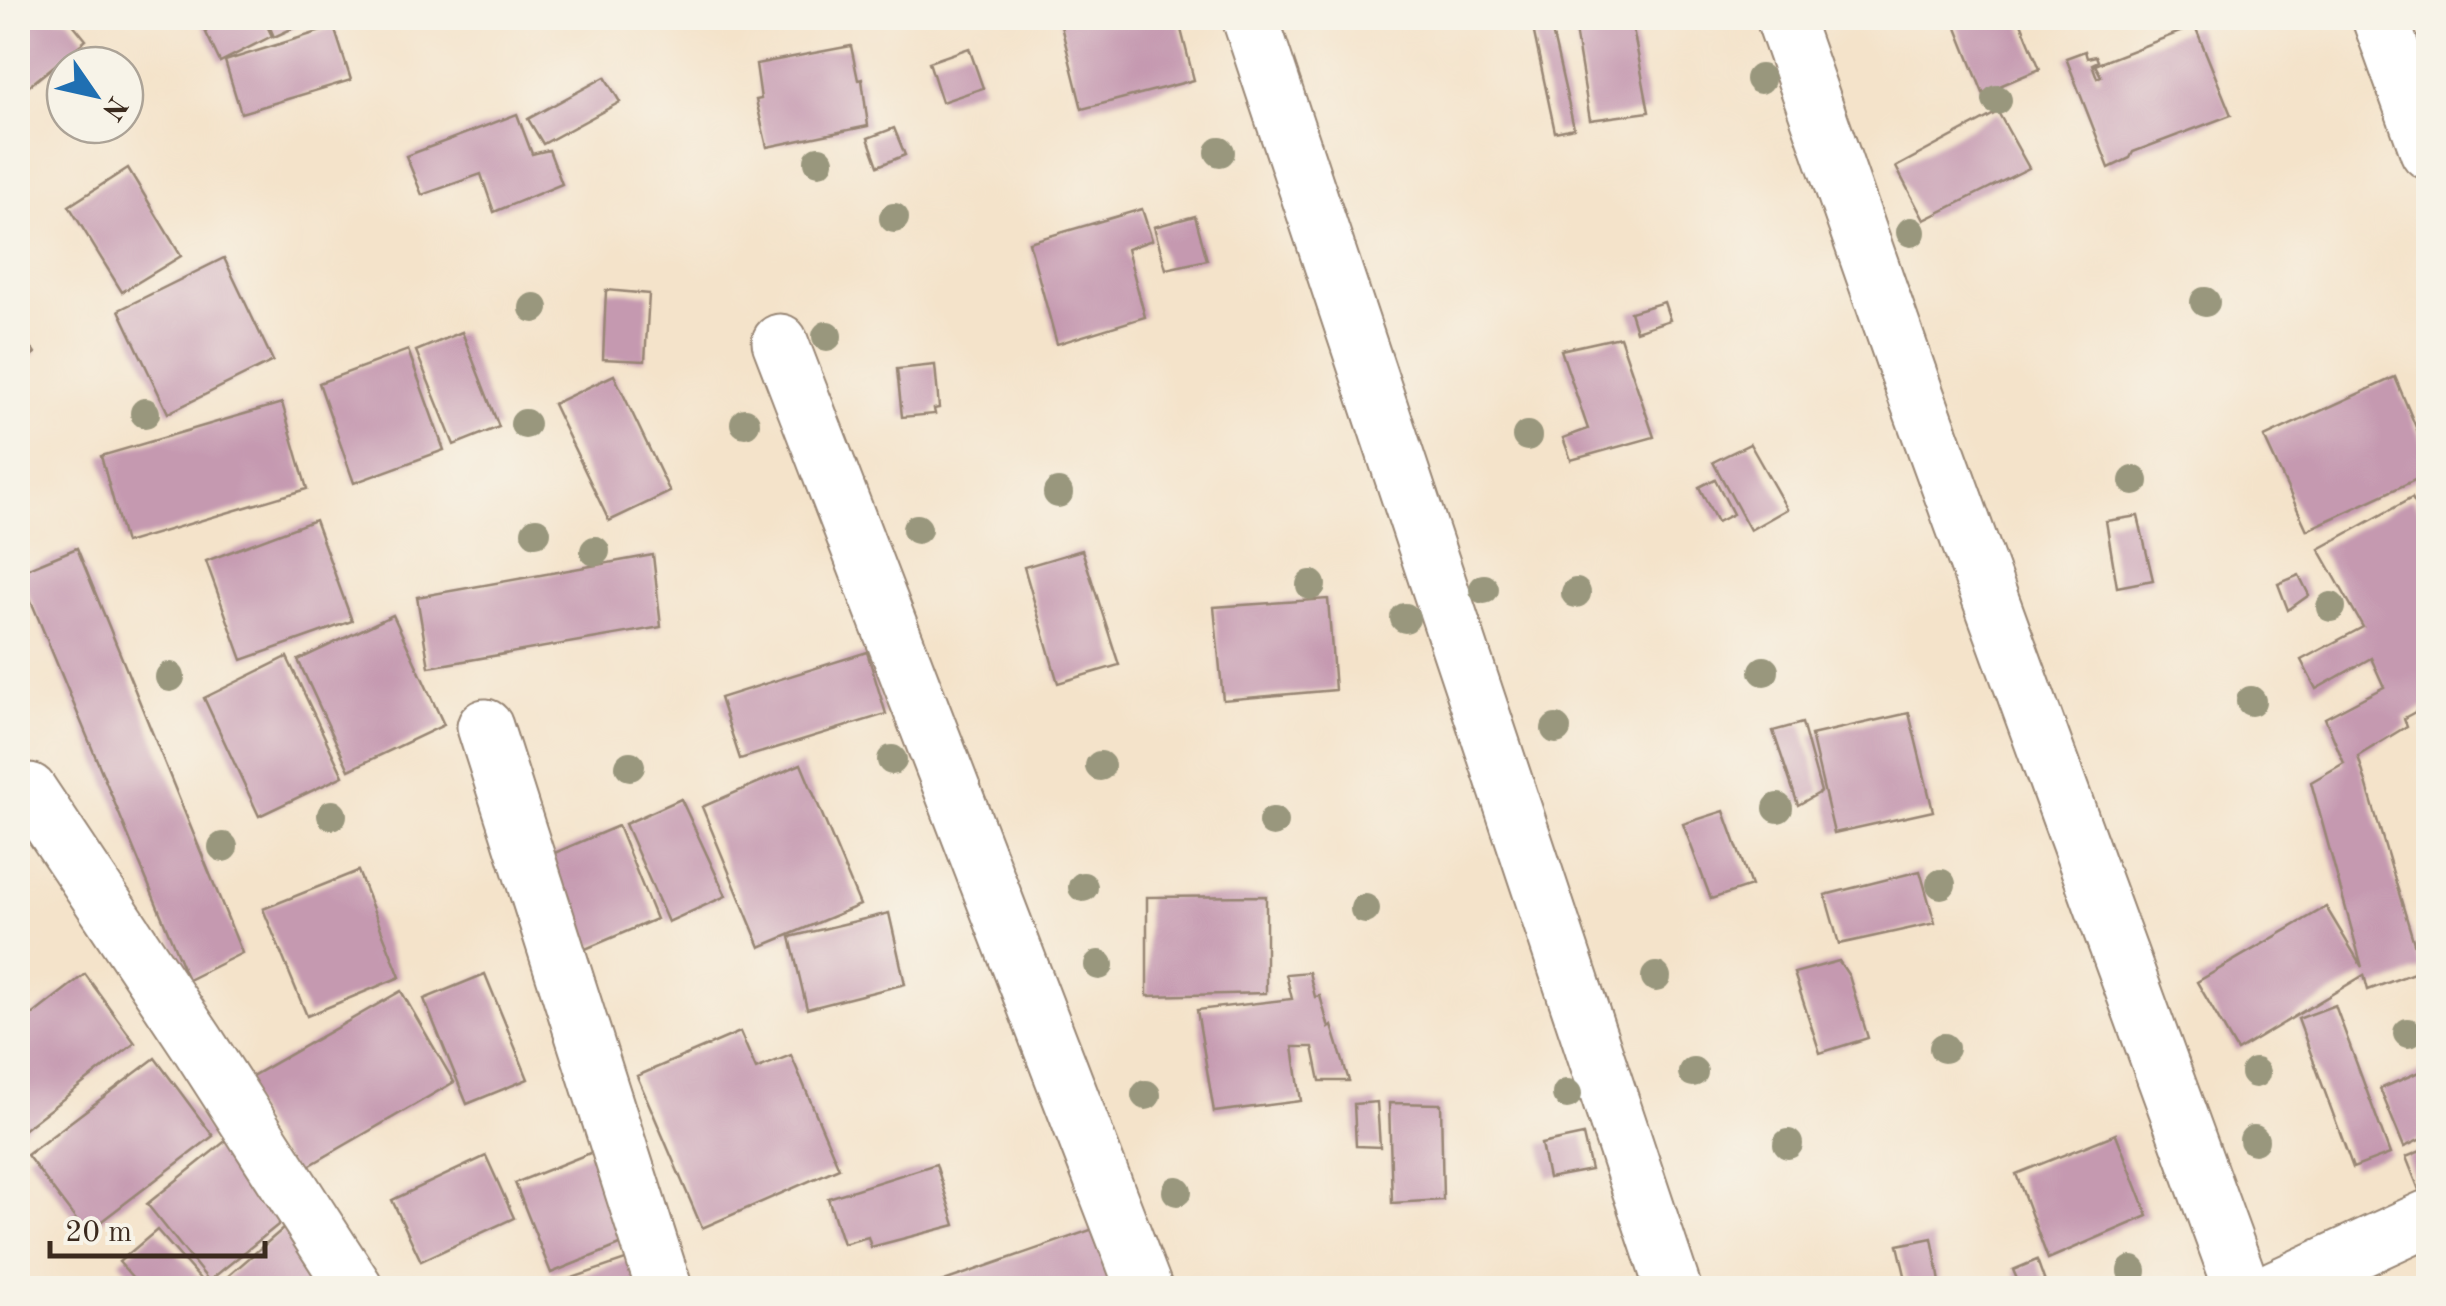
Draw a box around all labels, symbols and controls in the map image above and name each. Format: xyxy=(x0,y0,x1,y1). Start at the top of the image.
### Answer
north arrow xyxy=(45,45,145,145)
text: N xyxy=(95,91,131,124)
scale bar xyxy=(50,1196,265,1258)
text: 20 m xyxy=(65,1218,132,1248)

